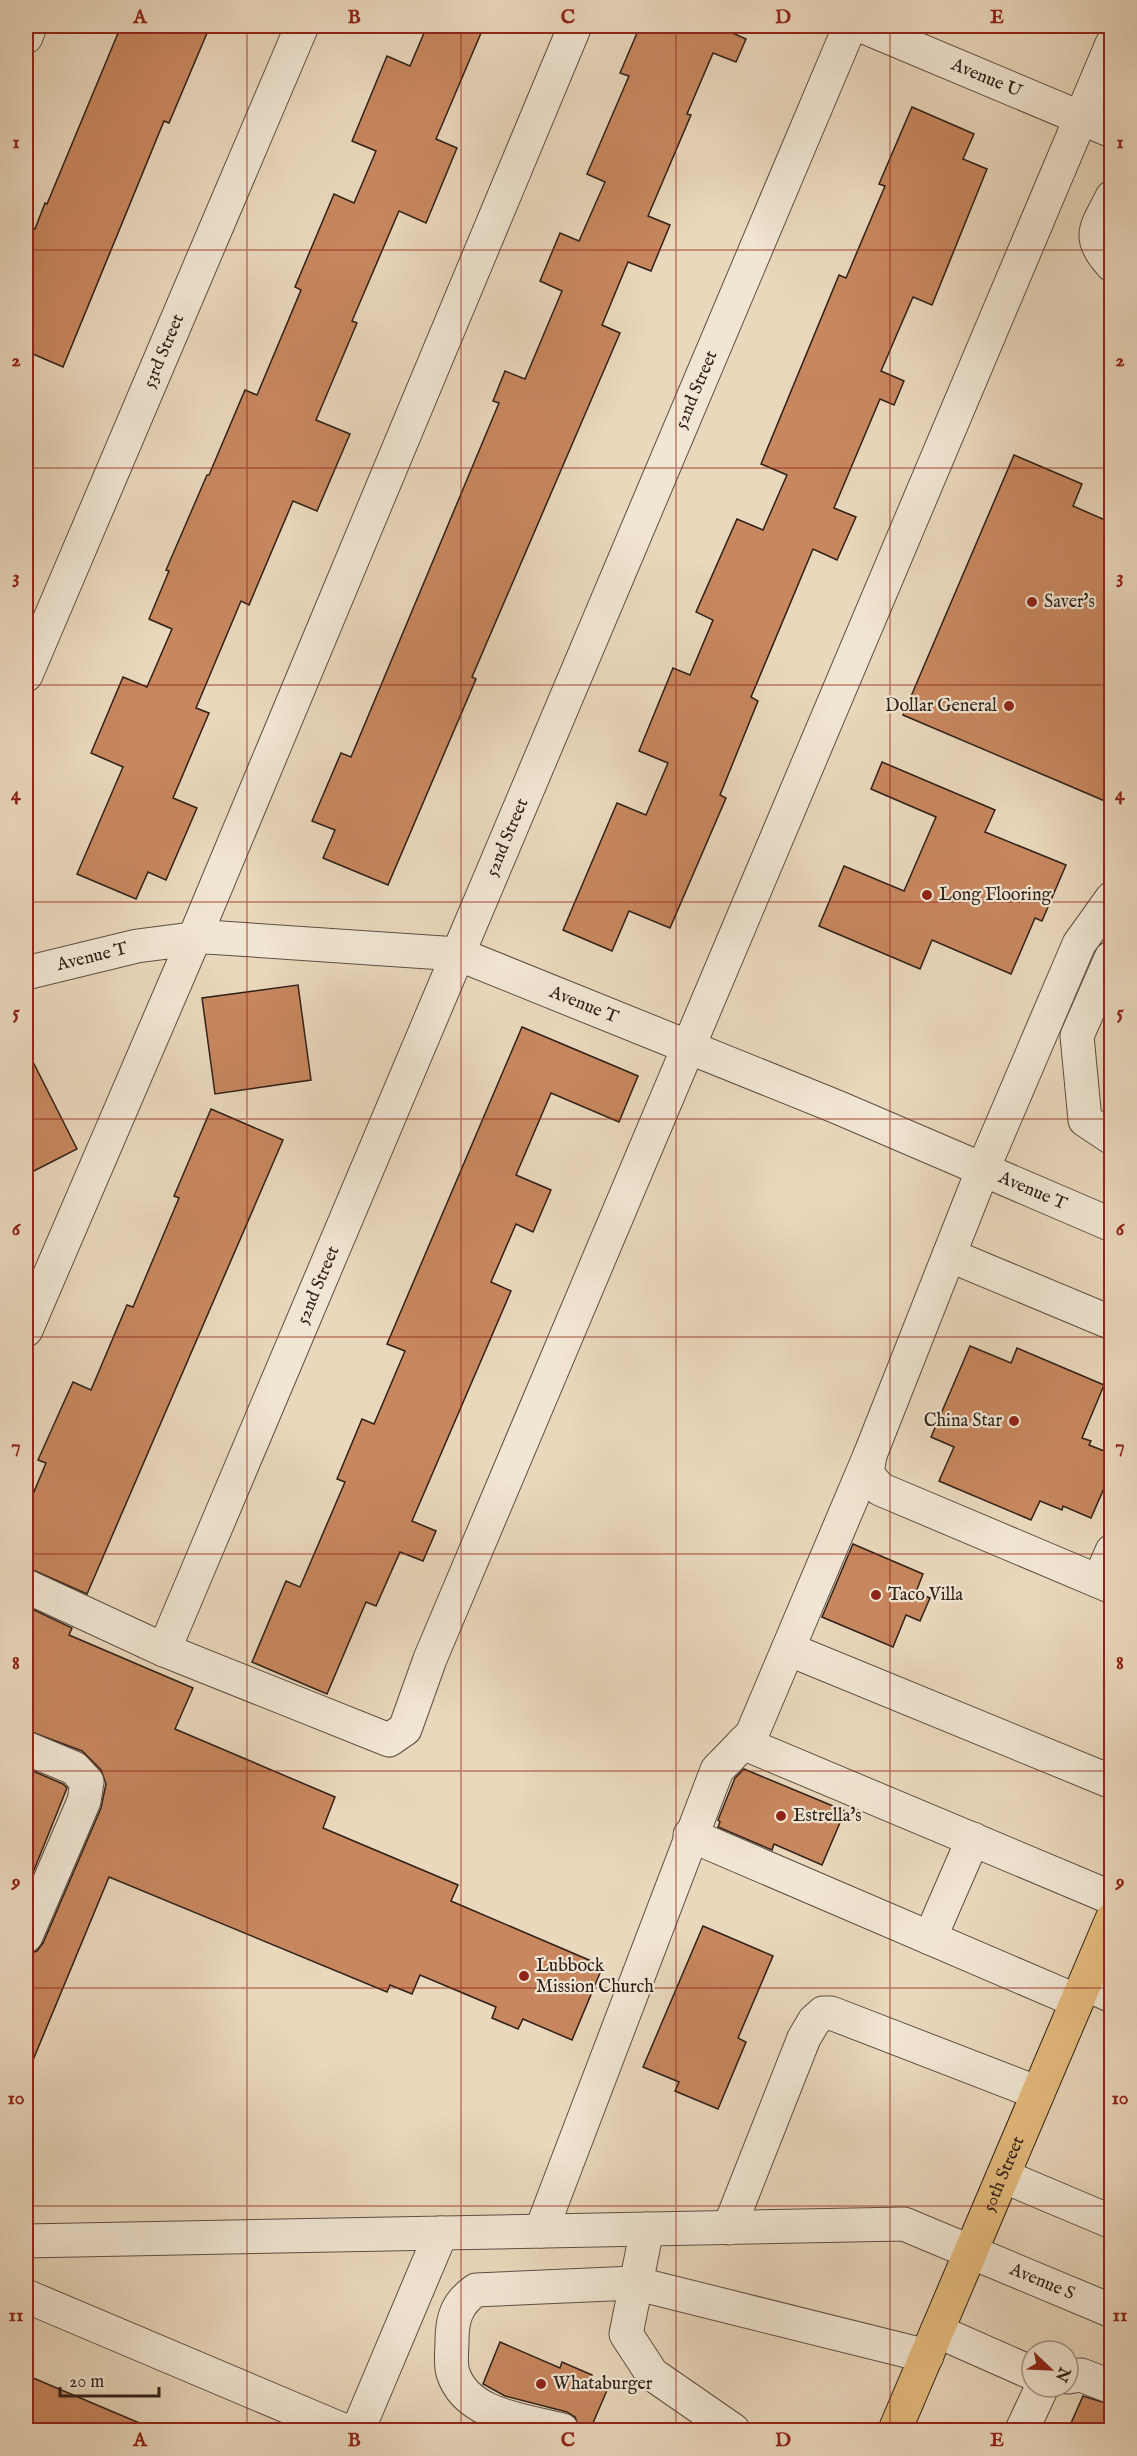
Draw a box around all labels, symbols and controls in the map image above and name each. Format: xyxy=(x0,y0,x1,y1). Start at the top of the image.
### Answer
text: A xyxy=(132,5,148,30)
text: B xyxy=(347,5,361,30)
text: C xyxy=(561,5,575,30)
text: D xyxy=(775,5,791,30)
text: E xyxy=(990,5,1004,30)
street label: Avenue U xyxy=(947,53,1026,104)
text: 1 xyxy=(12,130,20,155)
text: 1 xyxy=(1116,130,1124,155)
street label: 53rd Street xyxy=(138,311,190,392)
street label: 52nd Street xyxy=(670,347,723,432)
text: 2 xyxy=(11,348,21,373)
text: 2 xyxy=(1115,348,1125,373)
text: 3 xyxy=(12,565,20,590)
text: 3 xyxy=(1116,565,1124,590)
place label: Saver's xyxy=(1044,591,1095,614)
marker: Saver's xyxy=(1025,595,1039,609)
place label: Dollar General xyxy=(885,695,997,718)
marker: Dollar General xyxy=(1002,699,1016,713)
text: 4 xyxy=(11,782,22,807)
text: 4 xyxy=(1115,782,1126,807)
street label: 52nd Street xyxy=(480,795,534,880)
place label: Long Flooring xyxy=(939,884,1052,907)
marker: Long Flooring xyxy=(920,888,934,902)
street label: Avenue T xyxy=(53,937,130,977)
street label: Avenue T xyxy=(545,980,621,1029)
text: 5 xyxy=(12,1000,20,1025)
text: 5 xyxy=(1116,1000,1124,1025)
street label: Avenue T xyxy=(994,1166,1070,1216)
text: 6 xyxy=(12,1217,22,1242)
text: 6 xyxy=(1116,1217,1126,1242)
street label: 52nd Street xyxy=(291,1243,345,1328)
place label: China Star xyxy=(924,1410,1002,1433)
marker: China Star xyxy=(1007,1414,1021,1428)
text: 7 xyxy=(11,1434,21,1459)
text: 7 xyxy=(1115,1434,1125,1459)
place label: Taco Villa xyxy=(888,1584,963,1607)
marker: Taco Villa xyxy=(869,1588,883,1602)
text: 8 xyxy=(12,1651,20,1676)
text: 8 xyxy=(1116,1651,1124,1676)
place label: Estrella's xyxy=(793,1805,862,1828)
marker: Estrella's xyxy=(774,1809,788,1823)
text: 9 xyxy=(11,1869,21,1894)
text: 9 xyxy=(1115,1869,1125,1894)
place label: Lubbock Mission Church xyxy=(536,1955,654,1999)
marker: Lubbock Mission Church xyxy=(517,1969,531,1983)
text: 10 xyxy=(7,2086,25,2111)
text: 10 xyxy=(1111,2086,1129,2111)
street label: 50th Street xyxy=(977,2133,1030,2215)
street label: Avenue S xyxy=(1005,2258,1078,2306)
text: 11 xyxy=(9,2303,23,2328)
text: 11 xyxy=(1113,2303,1127,2328)
north arrow xyxy=(1020,2339,1080,2399)
scale bar xyxy=(60,2360,159,2398)
text: N xyxy=(1050,2363,1074,2385)
text: 20 m xyxy=(69,2371,104,2394)
place label: Whataburger xyxy=(553,2373,653,2396)
marker: Whataburger xyxy=(534,2377,548,2391)
text: A xyxy=(132,2428,148,2453)
text: B xyxy=(347,2428,361,2453)
text: C xyxy=(561,2428,575,2453)
text: D xyxy=(775,2428,791,2453)
text: E xyxy=(990,2428,1004,2453)

